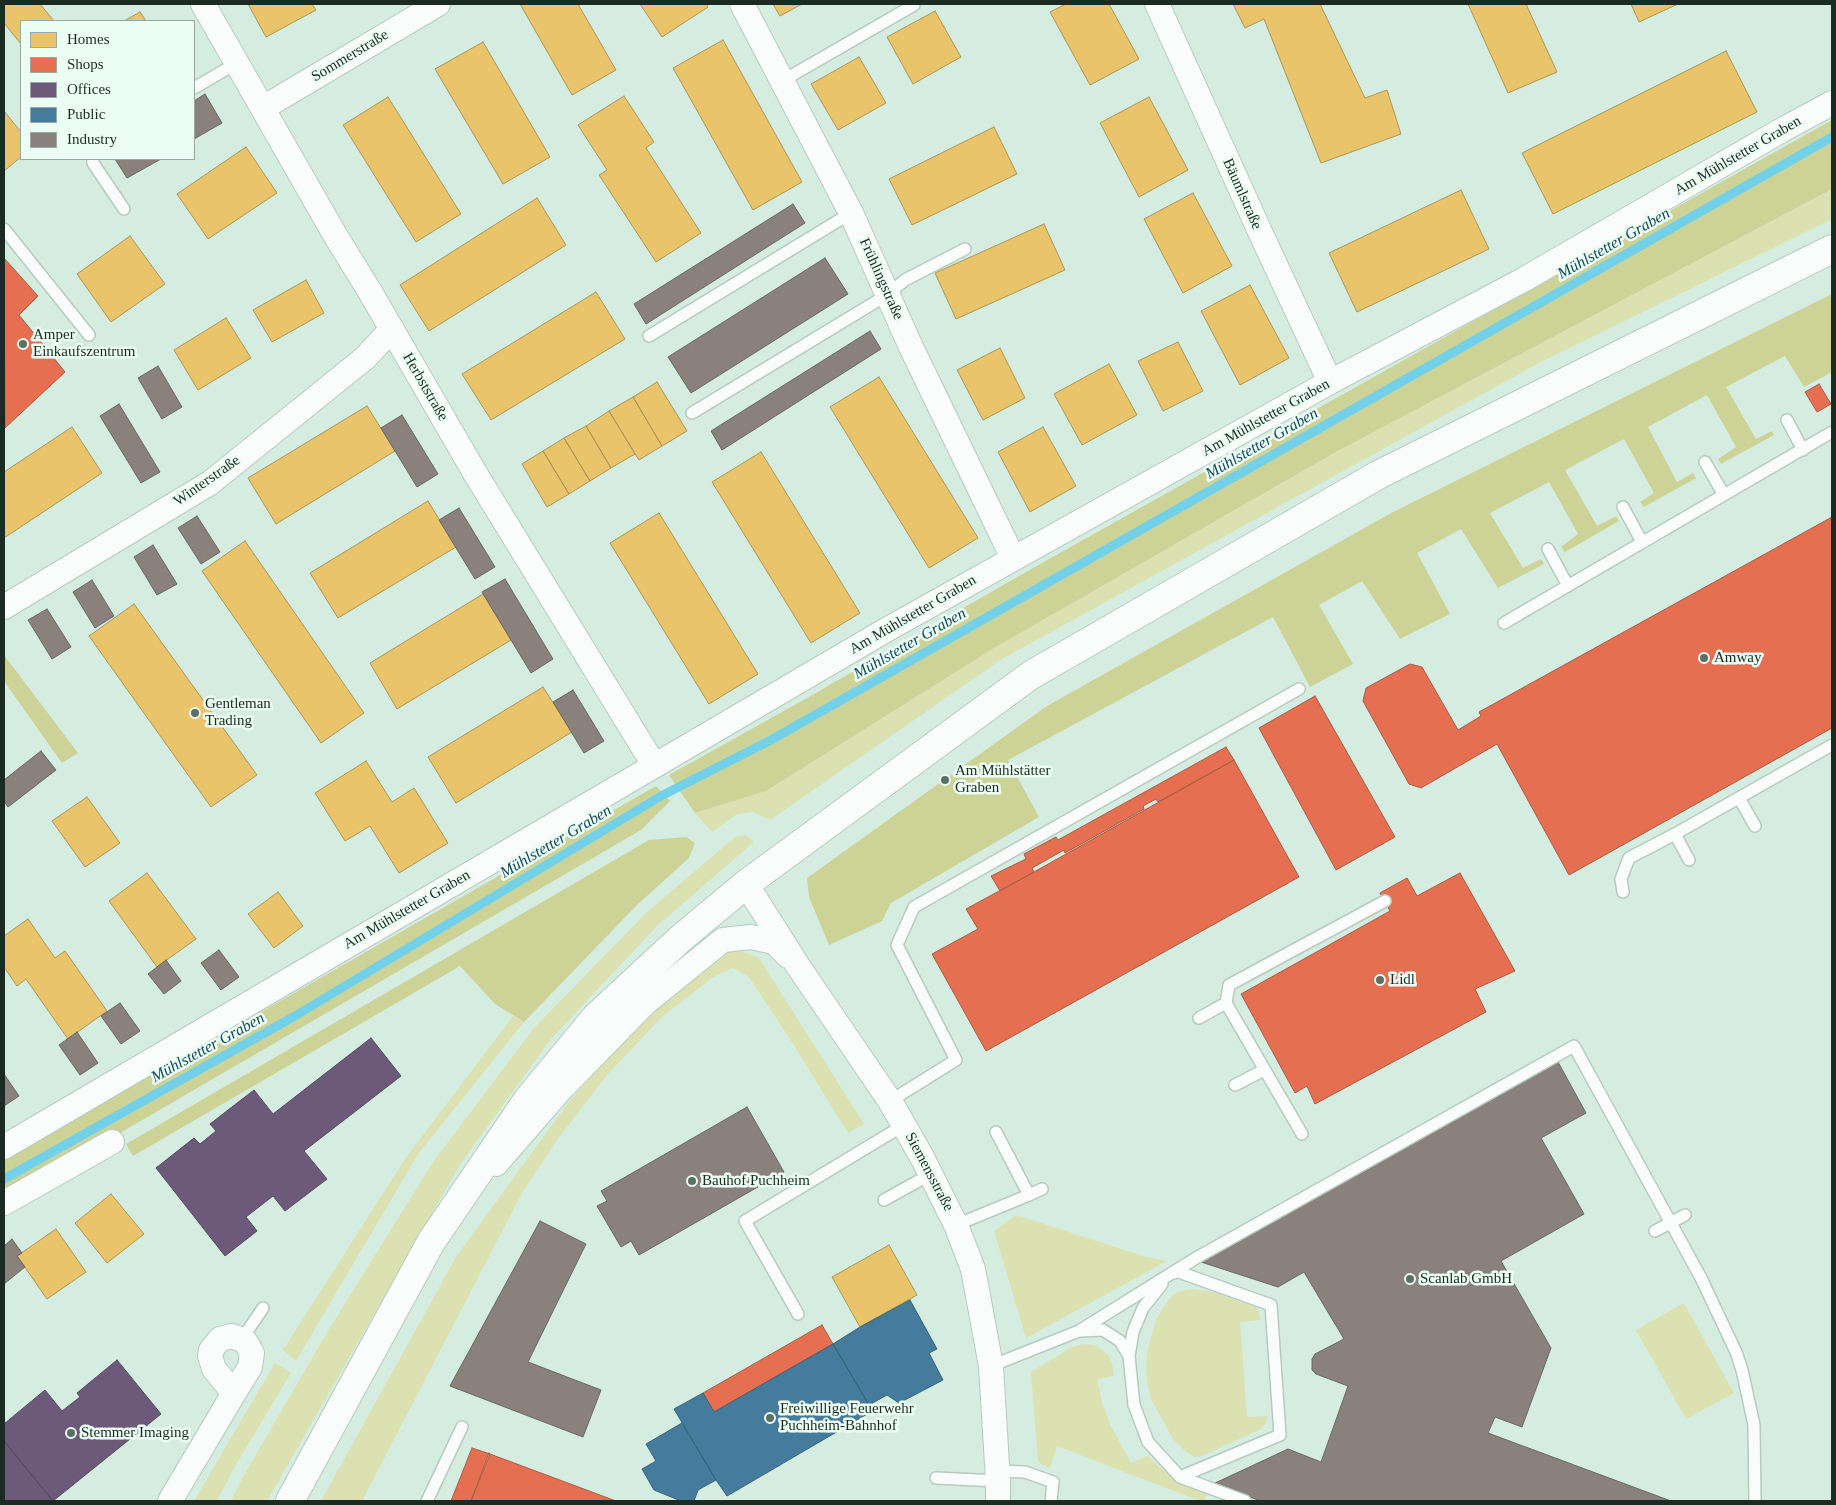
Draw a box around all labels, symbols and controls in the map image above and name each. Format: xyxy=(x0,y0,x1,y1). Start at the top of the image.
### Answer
legend xyxy=(20,20,195,160)
street label: Sommerstraße xyxy=(308,26,392,86)
text: Homes xyxy=(67,31,110,47)
text: Shops xyxy=(67,56,104,72)
text: Offices xyxy=(67,81,111,97)
text: Public xyxy=(67,106,105,122)
street label: Am Mühlstetter Graben xyxy=(1671,112,1805,200)
text: Industry xyxy=(67,131,117,147)
street label: Bäumlstraße xyxy=(1218,156,1266,232)
water label: Mühlstetter Graben xyxy=(1554,204,1674,284)
street label: Frühlingstraße xyxy=(855,235,907,323)
place label: Amper Einkaufszentrum xyxy=(33,326,135,361)
marker: Amper Einkaufszentrum xyxy=(17,338,29,350)
street label: Herbststraße xyxy=(398,350,452,424)
street label: Am Mühlstetter Graben xyxy=(1199,375,1333,461)
water label: Mühlstetter Graben xyxy=(1202,404,1322,484)
street label: Winterstraße xyxy=(170,452,244,510)
street label: Am Mühlstetter Graben xyxy=(846,571,980,659)
water label: Mühlstetter Graben xyxy=(850,604,970,684)
place label: Amway xyxy=(1714,649,1761,667)
marker: Amway xyxy=(1698,652,1710,664)
place label: Gentleman Trading xyxy=(205,695,271,730)
marker: Gentleman Trading xyxy=(189,707,201,719)
place label: Am Mühlstätter Graben xyxy=(955,762,1050,797)
marker: Am Mühlstätter Graben xyxy=(939,774,951,786)
water label: Mühlstetter Graben xyxy=(497,801,615,883)
street label: Am Mühlstetter Graben xyxy=(340,866,474,954)
place label: Lidl xyxy=(1390,971,1415,989)
marker: Lidl xyxy=(1374,974,1386,986)
water label: Mühlstetter Graben xyxy=(148,1009,268,1087)
street label: Siemensstraße xyxy=(901,1130,957,1214)
place label: Bauhof Puchheim xyxy=(702,1172,810,1190)
marker: Bauhof Puchheim xyxy=(686,1175,698,1187)
place label: Scanlab GmbH xyxy=(1420,1270,1512,1288)
marker: Scanlab GmbH xyxy=(1404,1273,1416,1285)
place label: Freiwillige Feuerwehr Puchheim-Bahnhof xyxy=(780,1400,914,1435)
marker: Freiwillige Feuerwehr Puchheim-Bahnhof xyxy=(764,1412,776,1424)
place label: Stemmer Imaging xyxy=(81,1424,189,1442)
marker: Stemmer Imaging xyxy=(65,1427,77,1439)

